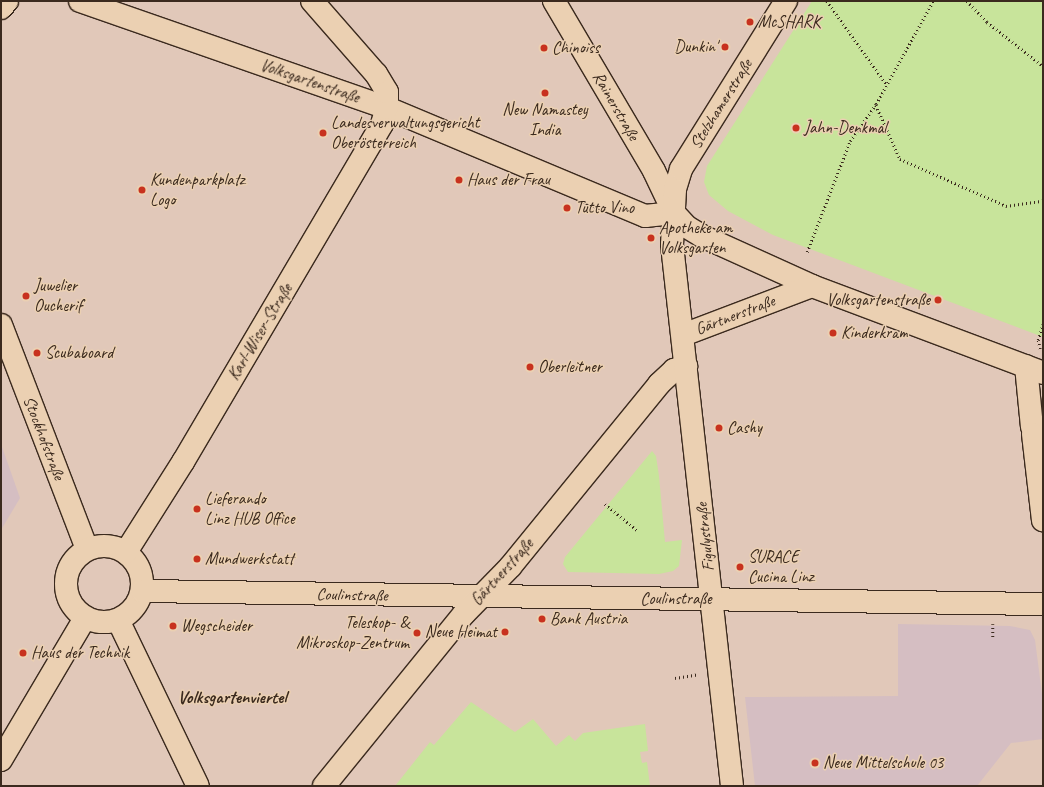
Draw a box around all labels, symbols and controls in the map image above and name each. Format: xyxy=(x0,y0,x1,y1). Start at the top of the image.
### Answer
place label: McSHARK xyxy=(758,12,820,32)
marker: McSHARK xyxy=(745,17,755,27)
place label: Dunkin' xyxy=(674,37,717,57)
place label: Chinoiss xyxy=(552,38,600,58)
marker: Dunkin' xyxy=(720,42,730,52)
marker: Chinoiss xyxy=(539,43,549,53)
street label: Volksgartenstraße xyxy=(258,54,362,108)
street label: Stelzhamerstraße xyxy=(685,55,757,153)
street label: Rainerstraße xyxy=(588,68,644,144)
marker: New Namastey India xyxy=(540,88,550,98)
place label: New Namastey India xyxy=(502,100,588,140)
place label: Landesverwaltungsgericht Oberösterreich xyxy=(331,113,479,153)
place label: Jahn-Denkmal xyxy=(804,118,886,138)
marker: Jahn-Denkmal xyxy=(791,123,801,133)
marker: Landesverwaltungsgericht Oberösterreich xyxy=(318,128,328,138)
place label: Kundenparkplatz Logo xyxy=(150,170,245,210)
place label: Haus der Frau xyxy=(467,170,550,190)
marker: Haus der Frau xyxy=(454,175,464,185)
marker: Kundenparkplatz Logo xyxy=(137,185,147,195)
place label: Tutto Vino xyxy=(575,198,634,218)
marker: Tutto Vino xyxy=(562,203,572,213)
place label: Apotheke am Volksgarten xyxy=(659,218,732,258)
marker: Apotheke am Volksgarten xyxy=(646,233,656,243)
place label: Juwelier Oucherif xyxy=(34,276,82,316)
street label: Karl-Wiser-Straße xyxy=(223,280,297,384)
place label: Volksgartenstraße xyxy=(826,290,930,310)
marker: Juwelier Oucherif xyxy=(21,291,31,301)
street label: Gärtnerstraße xyxy=(692,291,778,339)
marker: Volksgartenstraße xyxy=(933,295,943,305)
place label: Kinderkram xyxy=(841,323,908,343)
marker: Kinderkram xyxy=(828,328,838,338)
place label: Scubaboard xyxy=(45,343,113,363)
marker: Scubaboard xyxy=(32,348,42,358)
place label: Oberleitner xyxy=(538,357,602,377)
marker: Oberleitner xyxy=(525,362,535,372)
street label: Stockhofstraße xyxy=(19,393,69,483)
place label: Cashy xyxy=(727,418,762,438)
marker: Cashy xyxy=(714,423,724,433)
place label: Lieferando Linz HUB Office xyxy=(205,489,294,529)
street label: Figulystraße xyxy=(691,502,719,572)
marker: Lieferando Linz HUB Office xyxy=(192,504,202,514)
street label: Gärtnerstraße xyxy=(467,534,537,610)
place label: SURACE Cucina Linz xyxy=(748,547,814,587)
place label: Mundwerkstatt xyxy=(205,549,294,569)
marker: Mundwerkstatt xyxy=(192,554,202,564)
marker: SURACE Cucina Linz xyxy=(735,562,745,572)
street label: Coulinstraße xyxy=(316,584,388,606)
street label: Coulinstraße xyxy=(640,589,712,609)
place label: Bank Austria xyxy=(550,609,627,629)
place label: Teleskop- & Mikroskop-Zentrum xyxy=(296,613,409,653)
marker: Bank Austria xyxy=(537,614,547,624)
place label: Wegscheider xyxy=(181,616,252,636)
marker: Wegscheider xyxy=(168,621,178,631)
place label: Neue Heimat xyxy=(425,622,497,642)
marker: Neue Heimat xyxy=(500,627,510,637)
marker: Teleskop- & Mikroskop-Zentrum xyxy=(412,628,422,638)
place label: Haus der Technik xyxy=(31,643,129,663)
marker: Haus der Technik xyxy=(18,648,28,658)
district label: Volksgartenviertel xyxy=(178,686,286,708)
place label: Neue Mittelschule 03 xyxy=(823,753,944,773)
marker: Neue Mittelschule 03 xyxy=(810,758,820,768)

